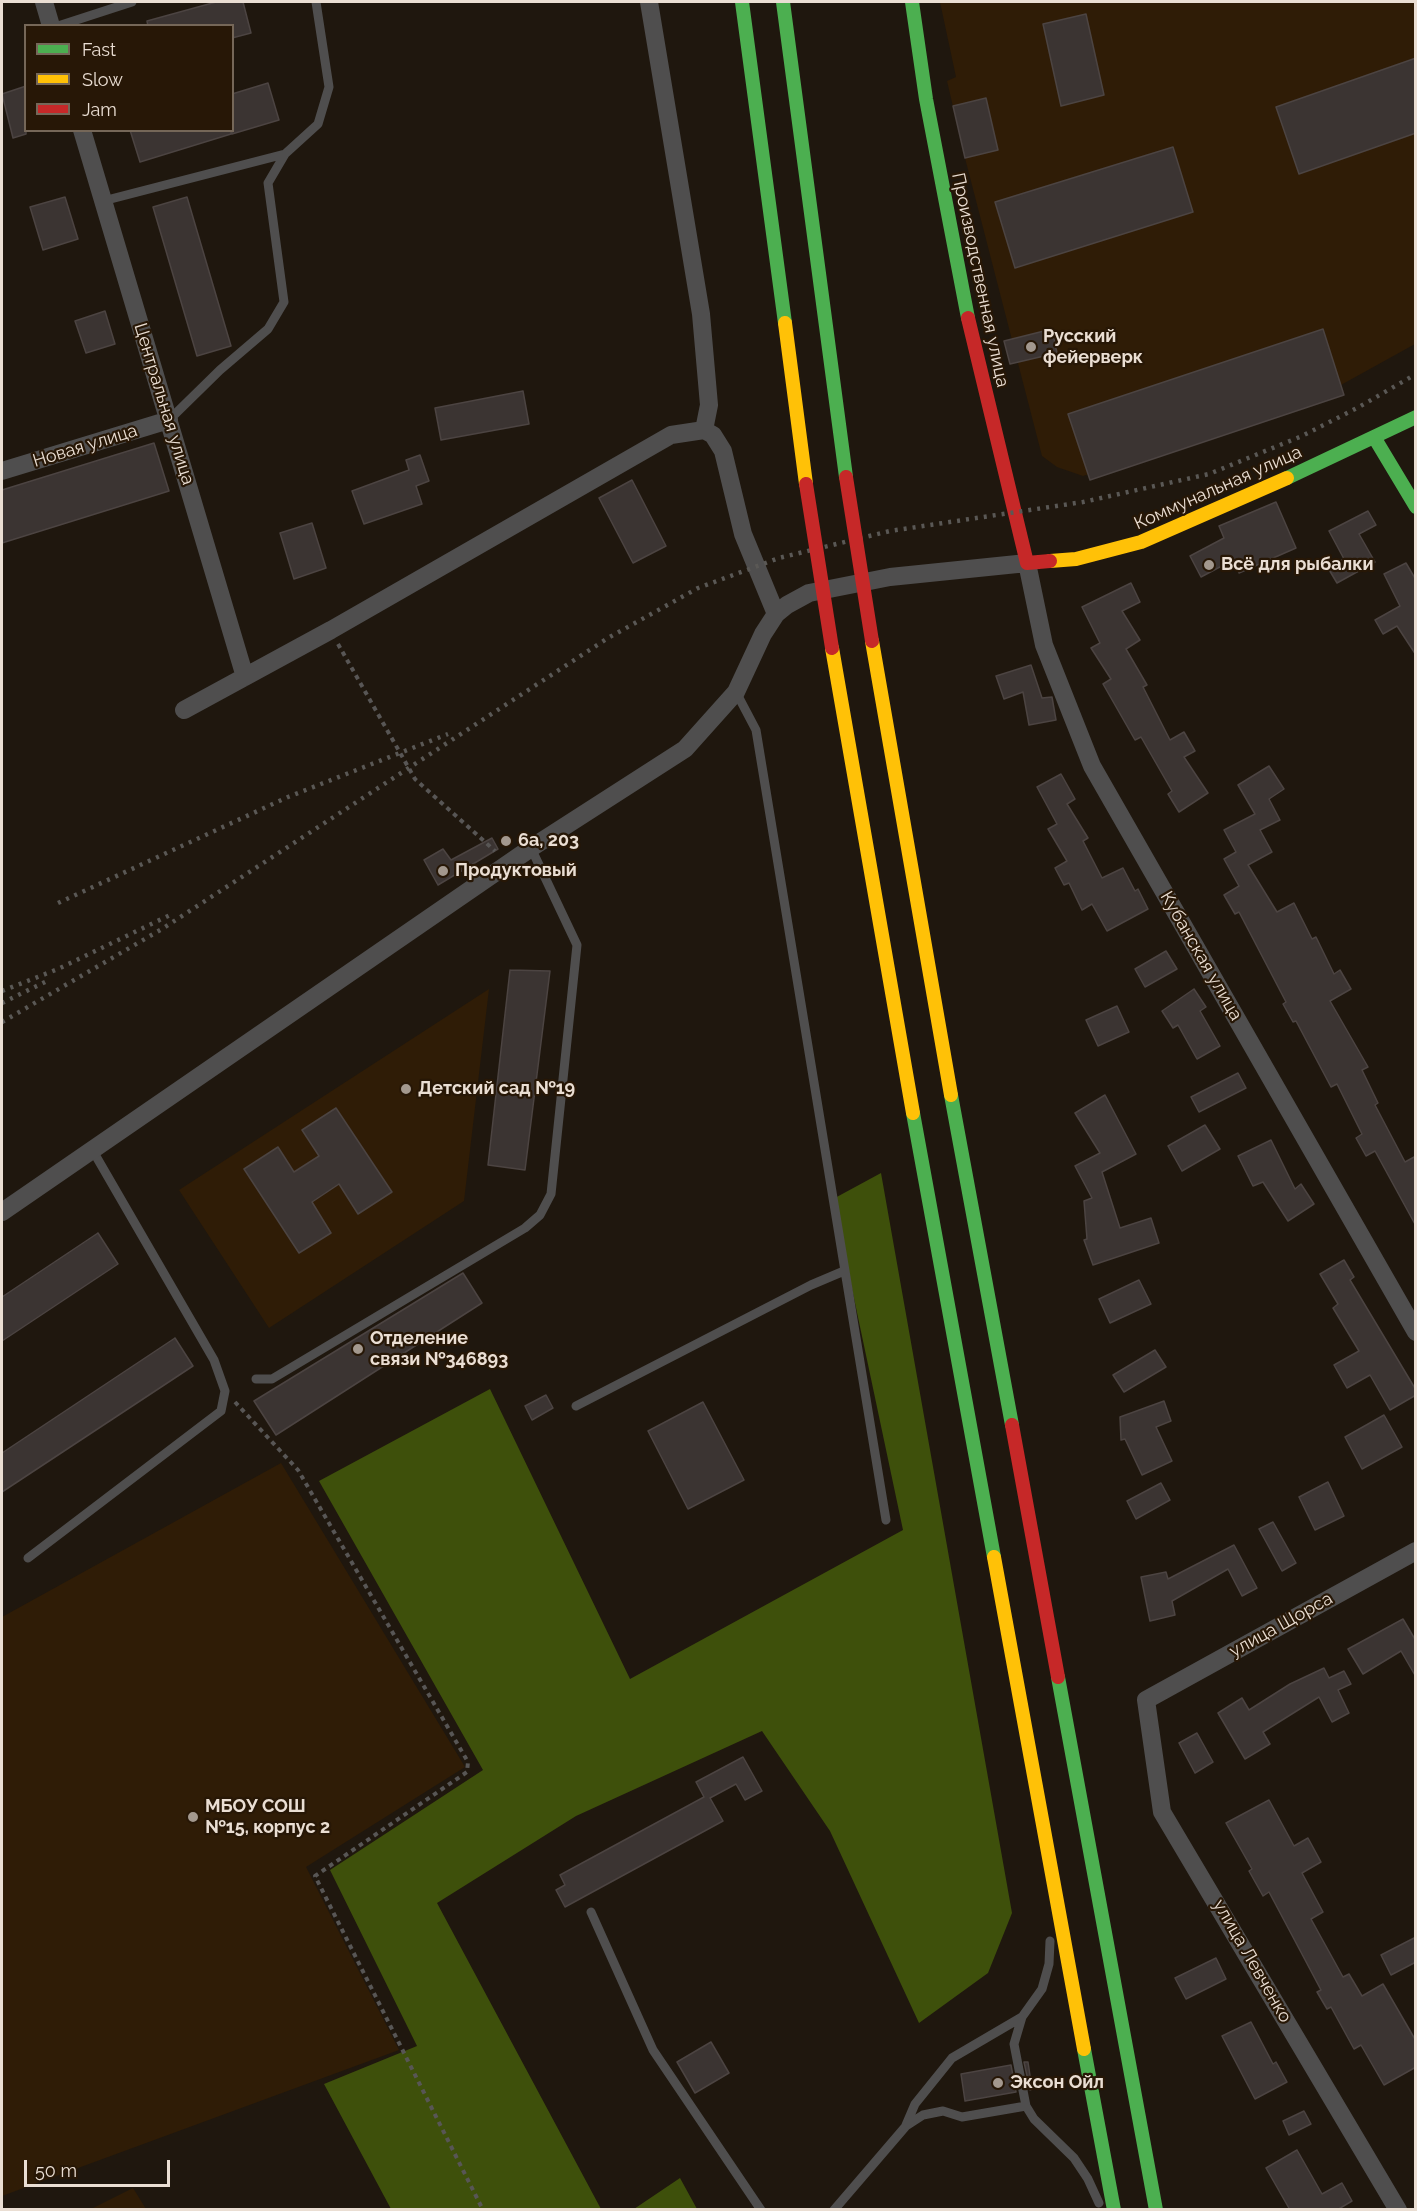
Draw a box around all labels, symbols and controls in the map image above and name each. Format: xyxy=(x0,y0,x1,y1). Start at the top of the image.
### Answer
legend xyxy=(24,24,234,132)
text: Fast xyxy=(82,39,116,60)
text: Slow xyxy=(82,69,123,90)
text: Jam xyxy=(82,99,117,120)
street label: Производственная улица xyxy=(947,171,1013,389)
street label: Центральная улица xyxy=(129,321,199,487)
place label: Русский фейерверк xyxy=(1043,326,1143,368)
marker: Русский фейерверк xyxy=(1024,340,1038,354)
street label: Новая улица xyxy=(30,420,140,472)
street label: Коммунальная улица xyxy=(1131,441,1305,535)
place label: Всё для рыбалки xyxy=(1221,554,1373,576)
marker: Всё для рыбалки xyxy=(1202,558,1216,572)
place label: 6a, 203 xyxy=(518,830,579,852)
marker: 6a, 203 xyxy=(499,834,513,848)
place label: Продуктовый xyxy=(455,860,577,882)
marker: Продуктовый xyxy=(436,864,450,878)
street label: Кубанская улица xyxy=(1155,888,1247,1024)
place label: Детский сад №19 xyxy=(418,1078,575,1100)
marker: Детский сад №19 xyxy=(399,1082,413,1096)
place label: Отделение связи №346893 xyxy=(370,1328,508,1370)
marker: Отделение связи №346893 xyxy=(351,1342,365,1356)
street label: улица Щорса xyxy=(1226,1588,1336,1662)
place label: МБОУ СОШ №15, корпус 2 xyxy=(205,1796,330,1838)
marker: МБОУ СОШ №15, корпус 2 xyxy=(186,1810,200,1824)
street label: улица Левченко xyxy=(1208,1896,1296,2026)
place label: Эксон Ойл xyxy=(1010,2072,1104,2094)
marker: Эксон Ойл xyxy=(991,2076,1005,2090)
scale bar xyxy=(27,2148,172,2186)
text: 50 m xyxy=(35,2160,77,2181)

